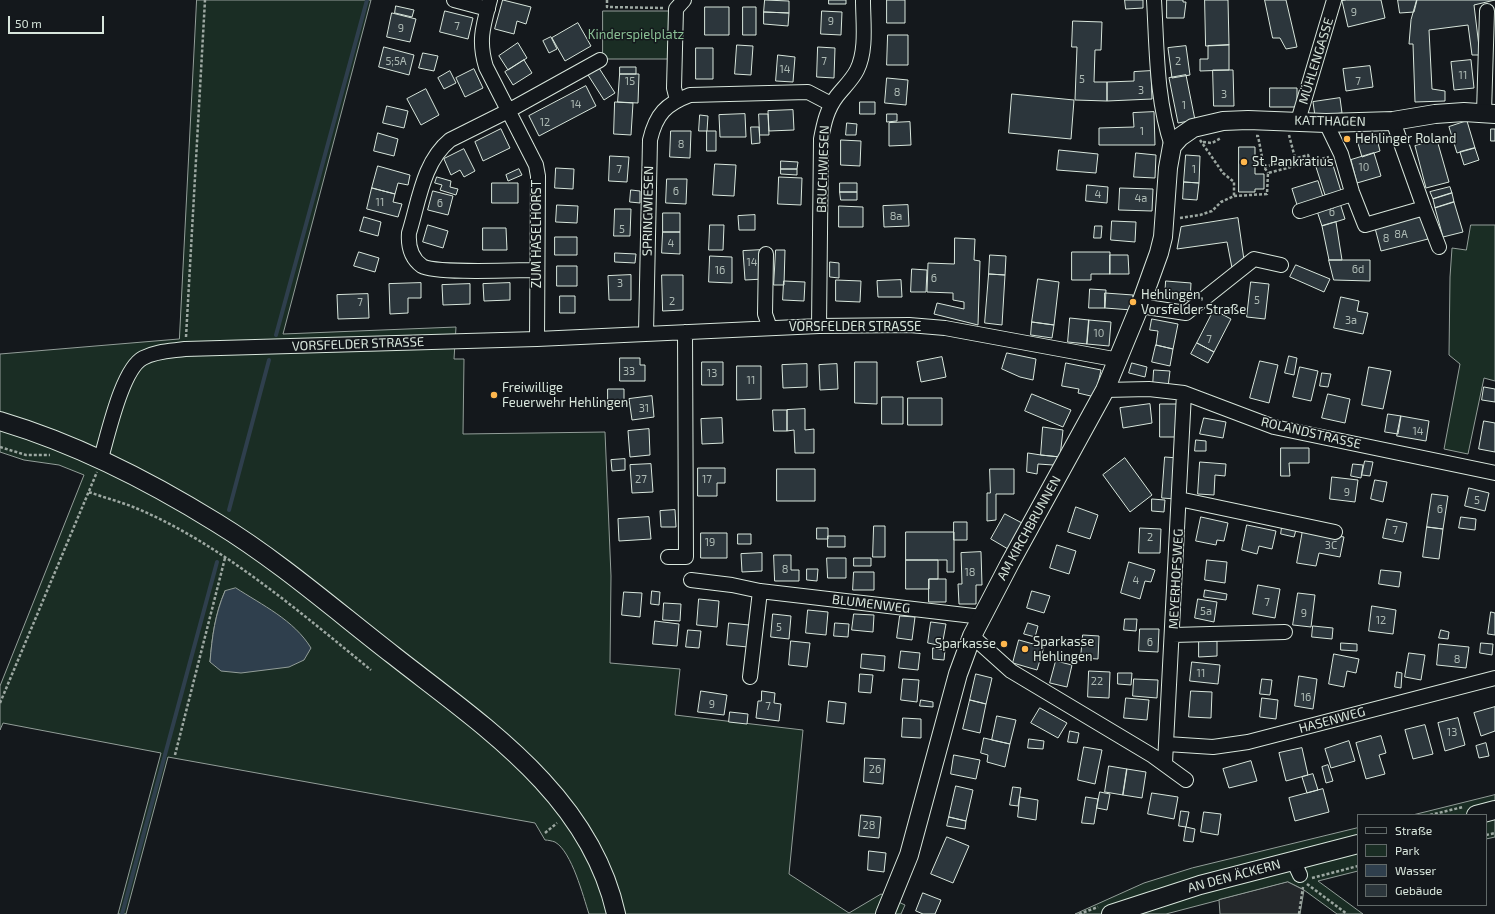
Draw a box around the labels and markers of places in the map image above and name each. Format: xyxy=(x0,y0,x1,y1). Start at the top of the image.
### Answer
place label: Hehlinger Roland xyxy=(1355,131,1457,147)
marker: Hehlinger Roland xyxy=(1342,134,1352,144)
place label: St. Pankratius xyxy=(1252,154,1334,170)
marker: St. Pankratius xyxy=(1239,157,1249,167)
place label: Hehlingen, Vorsfelder Straße xyxy=(1141,287,1246,318)
marker: Hehlingen, Vorsfelder Straße xyxy=(1128,297,1138,307)
place label: Freiwillige Feuerwehr Hehlingen xyxy=(502,380,628,411)
marker: Freiwillige Feuerwehr Hehlingen xyxy=(489,390,499,400)
place label: Sparkasse Hehlingen xyxy=(1033,634,1094,665)
place label: Sparkasse xyxy=(935,636,996,652)
marker: Sparkasse xyxy=(999,639,1009,649)
marker: Sparkasse Hehlingen xyxy=(1020,644,1030,654)

